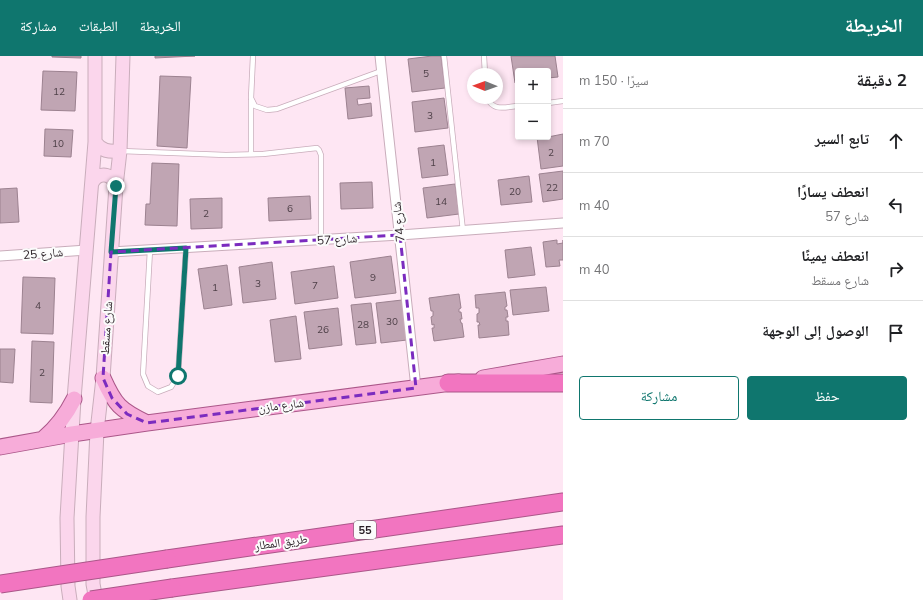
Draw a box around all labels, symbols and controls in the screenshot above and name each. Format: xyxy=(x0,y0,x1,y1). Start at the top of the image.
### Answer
text: الخريطة xyxy=(845,13,903,37)
text: مشاركة xyxy=(20,17,57,35)
text: الطبقات xyxy=(79,17,118,35)
text: الخريطة xyxy=(140,17,181,35)
house number: 5 xyxy=(423,67,429,80)
north arrow xyxy=(467,68,503,104)
map controls xyxy=(515,68,551,140)
button: + xyxy=(515,68,551,104)
text: 2 دقيقة xyxy=(856,69,907,90)
text: سيرًا · 150 m xyxy=(579,72,649,88)
house number: 12 xyxy=(53,85,65,98)
button: − xyxy=(515,104,551,140)
house number: 3 xyxy=(427,109,433,122)
text: تابع السير xyxy=(815,129,869,148)
icon: ahead xyxy=(885,130,907,152)
text: 70 m xyxy=(579,133,609,149)
house number: 10 xyxy=(52,137,64,150)
house number: 2 xyxy=(548,146,554,159)
house number: 1 xyxy=(430,156,436,169)
route end xyxy=(107,177,125,195)
house number: 22 xyxy=(546,181,558,194)
text: انعطف يسارًا xyxy=(797,182,869,201)
house number: 20 xyxy=(509,185,521,198)
icon: left xyxy=(885,194,907,216)
house number: 14 xyxy=(435,195,447,208)
text: 40 m xyxy=(579,197,609,213)
street label: شارع 74 xyxy=(388,201,409,243)
house number: 6 xyxy=(287,202,293,215)
house number: 2 xyxy=(203,207,209,220)
text: شارع 57 xyxy=(825,208,869,224)
street label: شارع 57 xyxy=(316,230,358,249)
street label: شارع 25 xyxy=(22,244,64,263)
text: انعطف يمينًا xyxy=(801,246,869,265)
icon: right xyxy=(885,258,907,280)
text: 40 m xyxy=(579,261,609,277)
house number: 9 xyxy=(370,271,376,284)
text: شارع مسقط xyxy=(811,272,869,288)
house number: 3 xyxy=(255,277,261,290)
house number: 7 xyxy=(312,279,318,292)
house number: 1 xyxy=(212,281,218,294)
house number: 4 xyxy=(35,299,41,312)
street label: شارع مسقط xyxy=(97,301,116,355)
house number: 30 xyxy=(386,315,398,328)
house number: 28 xyxy=(357,318,369,331)
text: الوصول إلى الوجهة xyxy=(762,321,869,340)
icon: arrive xyxy=(885,322,907,344)
house number: 26 xyxy=(317,323,329,336)
house number: 2 xyxy=(39,366,45,379)
route start xyxy=(169,367,187,385)
button: مشاركة xyxy=(579,376,739,420)
button: حفظ xyxy=(747,376,907,420)
street label: شارع مازن xyxy=(257,395,305,416)
road number: 55 xyxy=(354,521,376,539)
street label: طريق المطار xyxy=(253,531,309,553)

